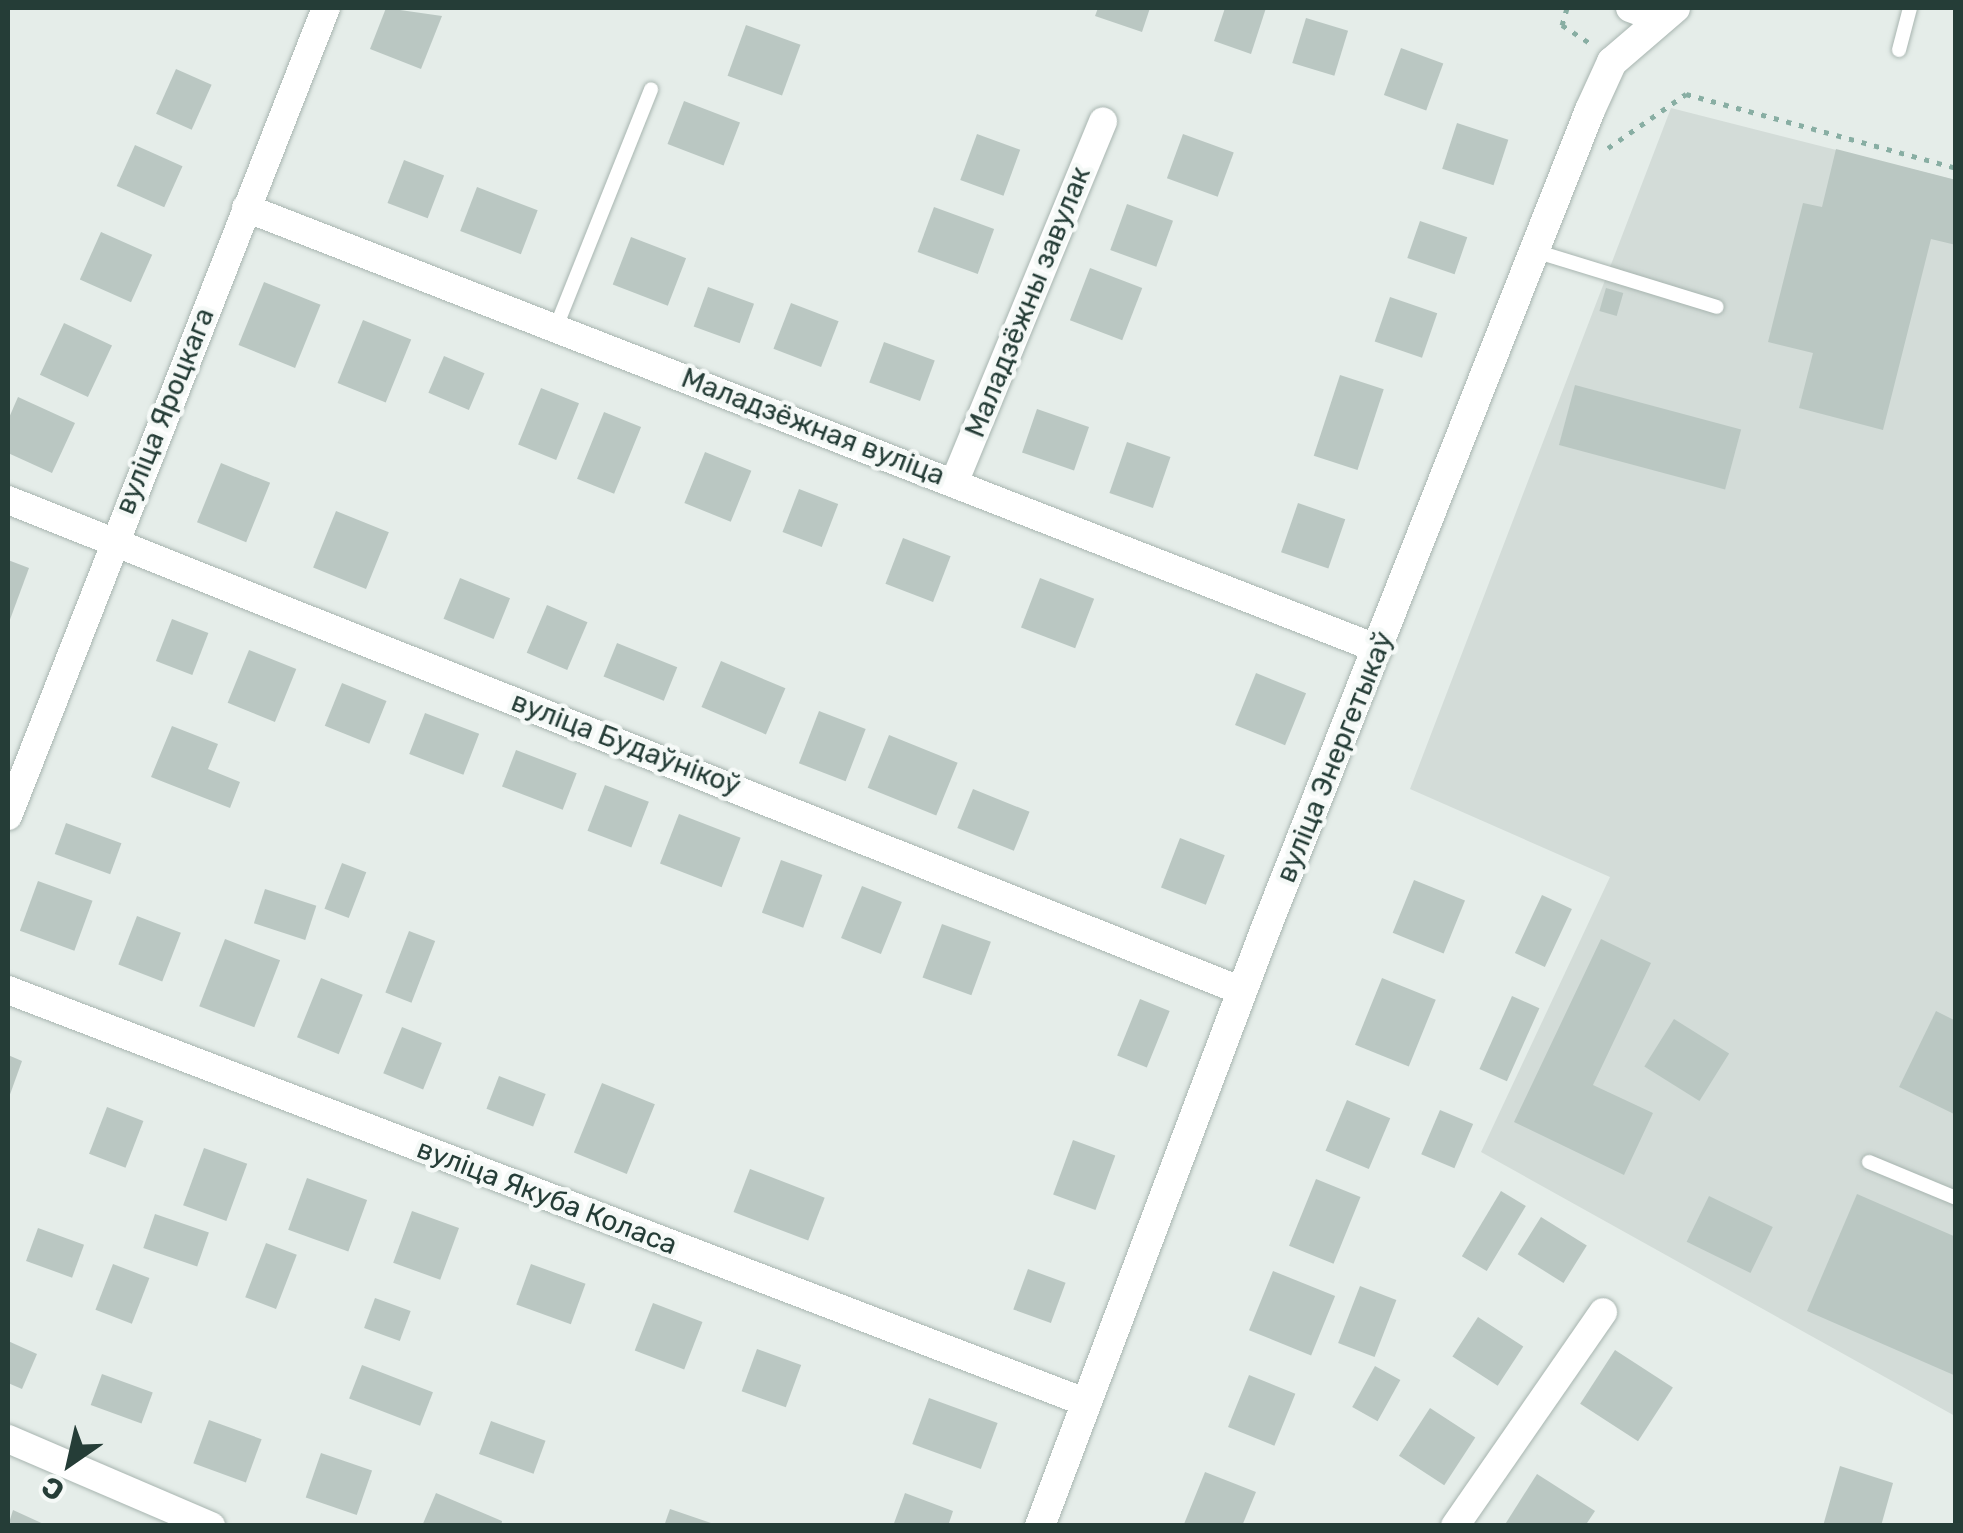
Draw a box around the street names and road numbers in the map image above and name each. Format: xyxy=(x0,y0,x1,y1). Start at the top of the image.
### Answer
street label: Маладзёжны завулак xyxy=(958,162,1098,442)
street label: вуліца Яроцкага xyxy=(108,303,222,519)
street label: Маладзёжная вуліца xyxy=(677,361,949,493)
street label: вуліца Энергетыкаў xyxy=(1269,627,1401,887)
street label: вуліца Будаўнікоў xyxy=(507,685,745,803)
street label: вуліца Якуба Коласа xyxy=(412,1132,682,1262)

